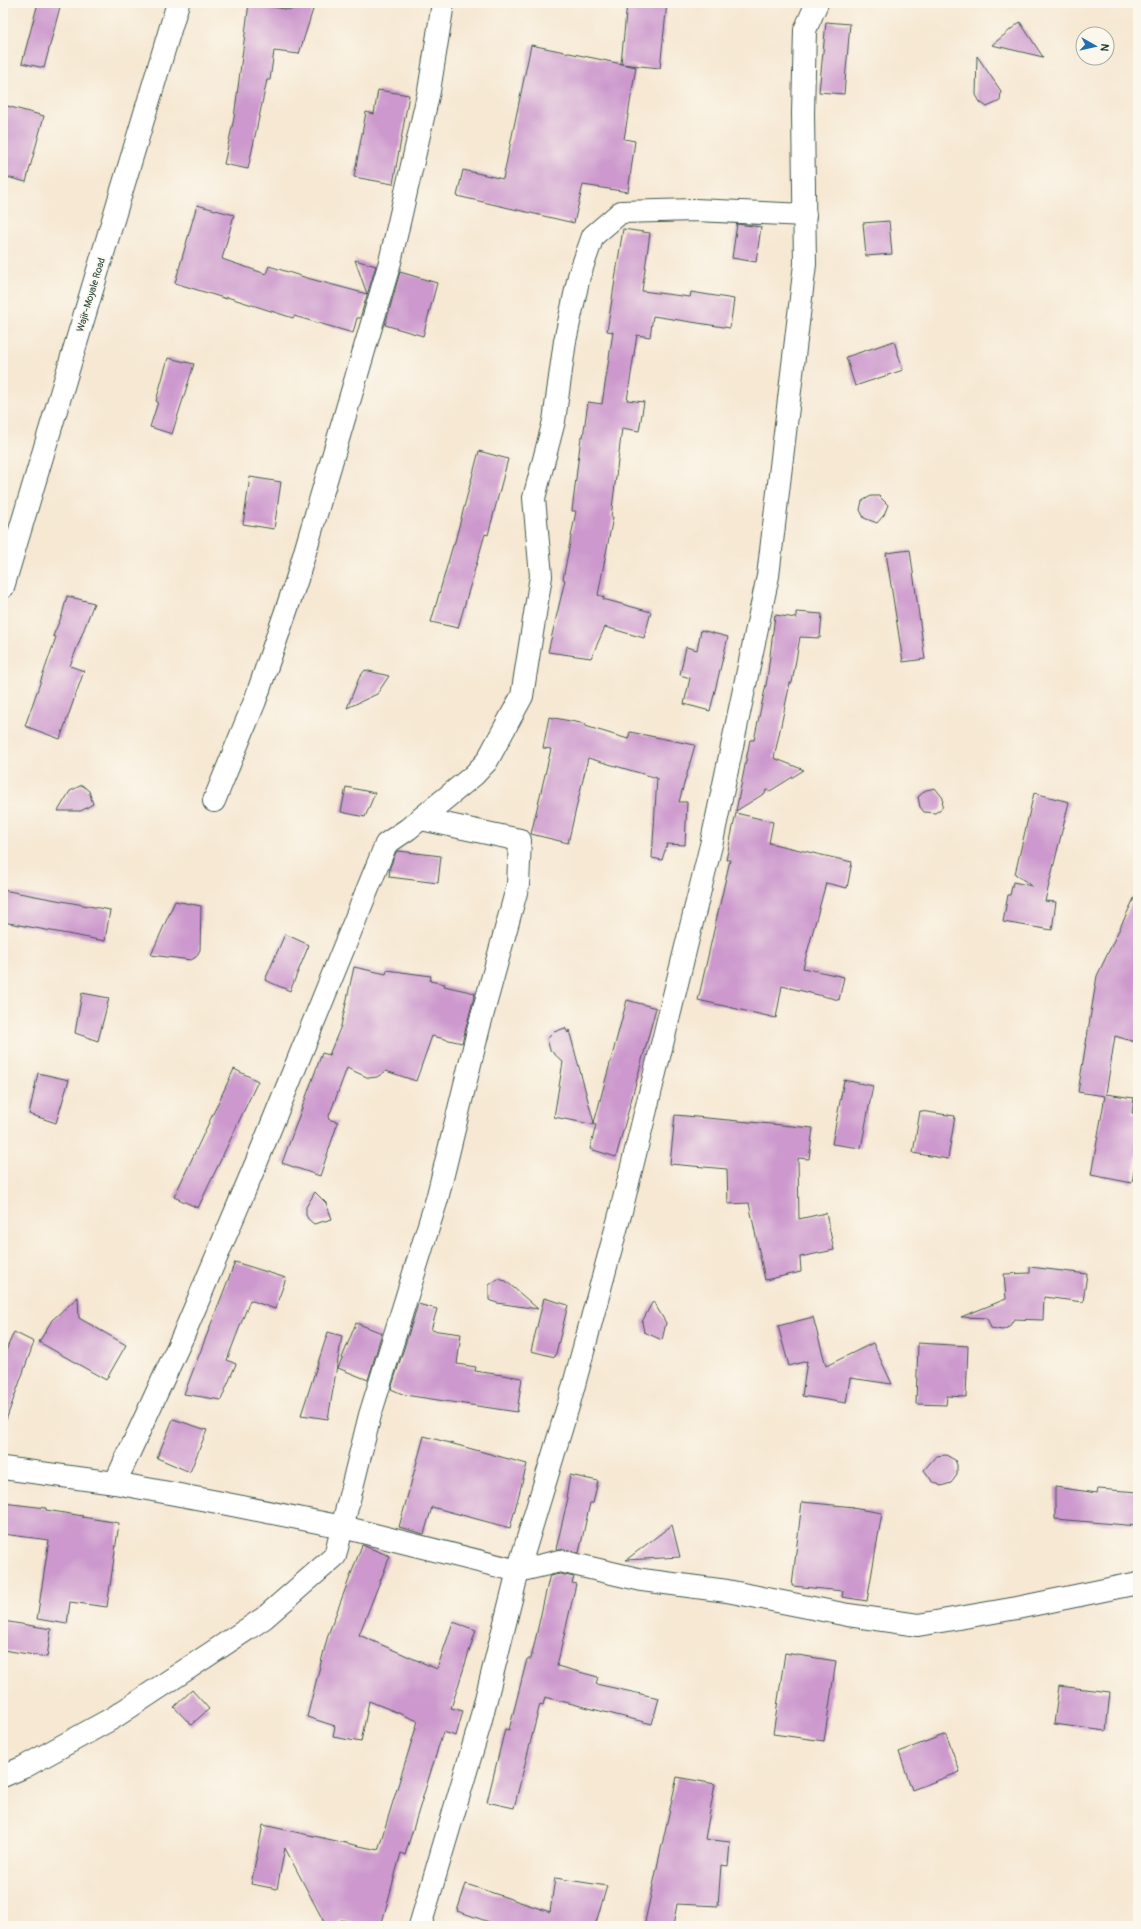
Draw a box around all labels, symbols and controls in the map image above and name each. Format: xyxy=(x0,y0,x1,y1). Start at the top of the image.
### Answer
north arrow xyxy=(1075,26,1115,66)
text: N xyxy=(1097,43,1111,52)
street label: Wajir-Moyale Road xyxy=(74,256,108,333)

